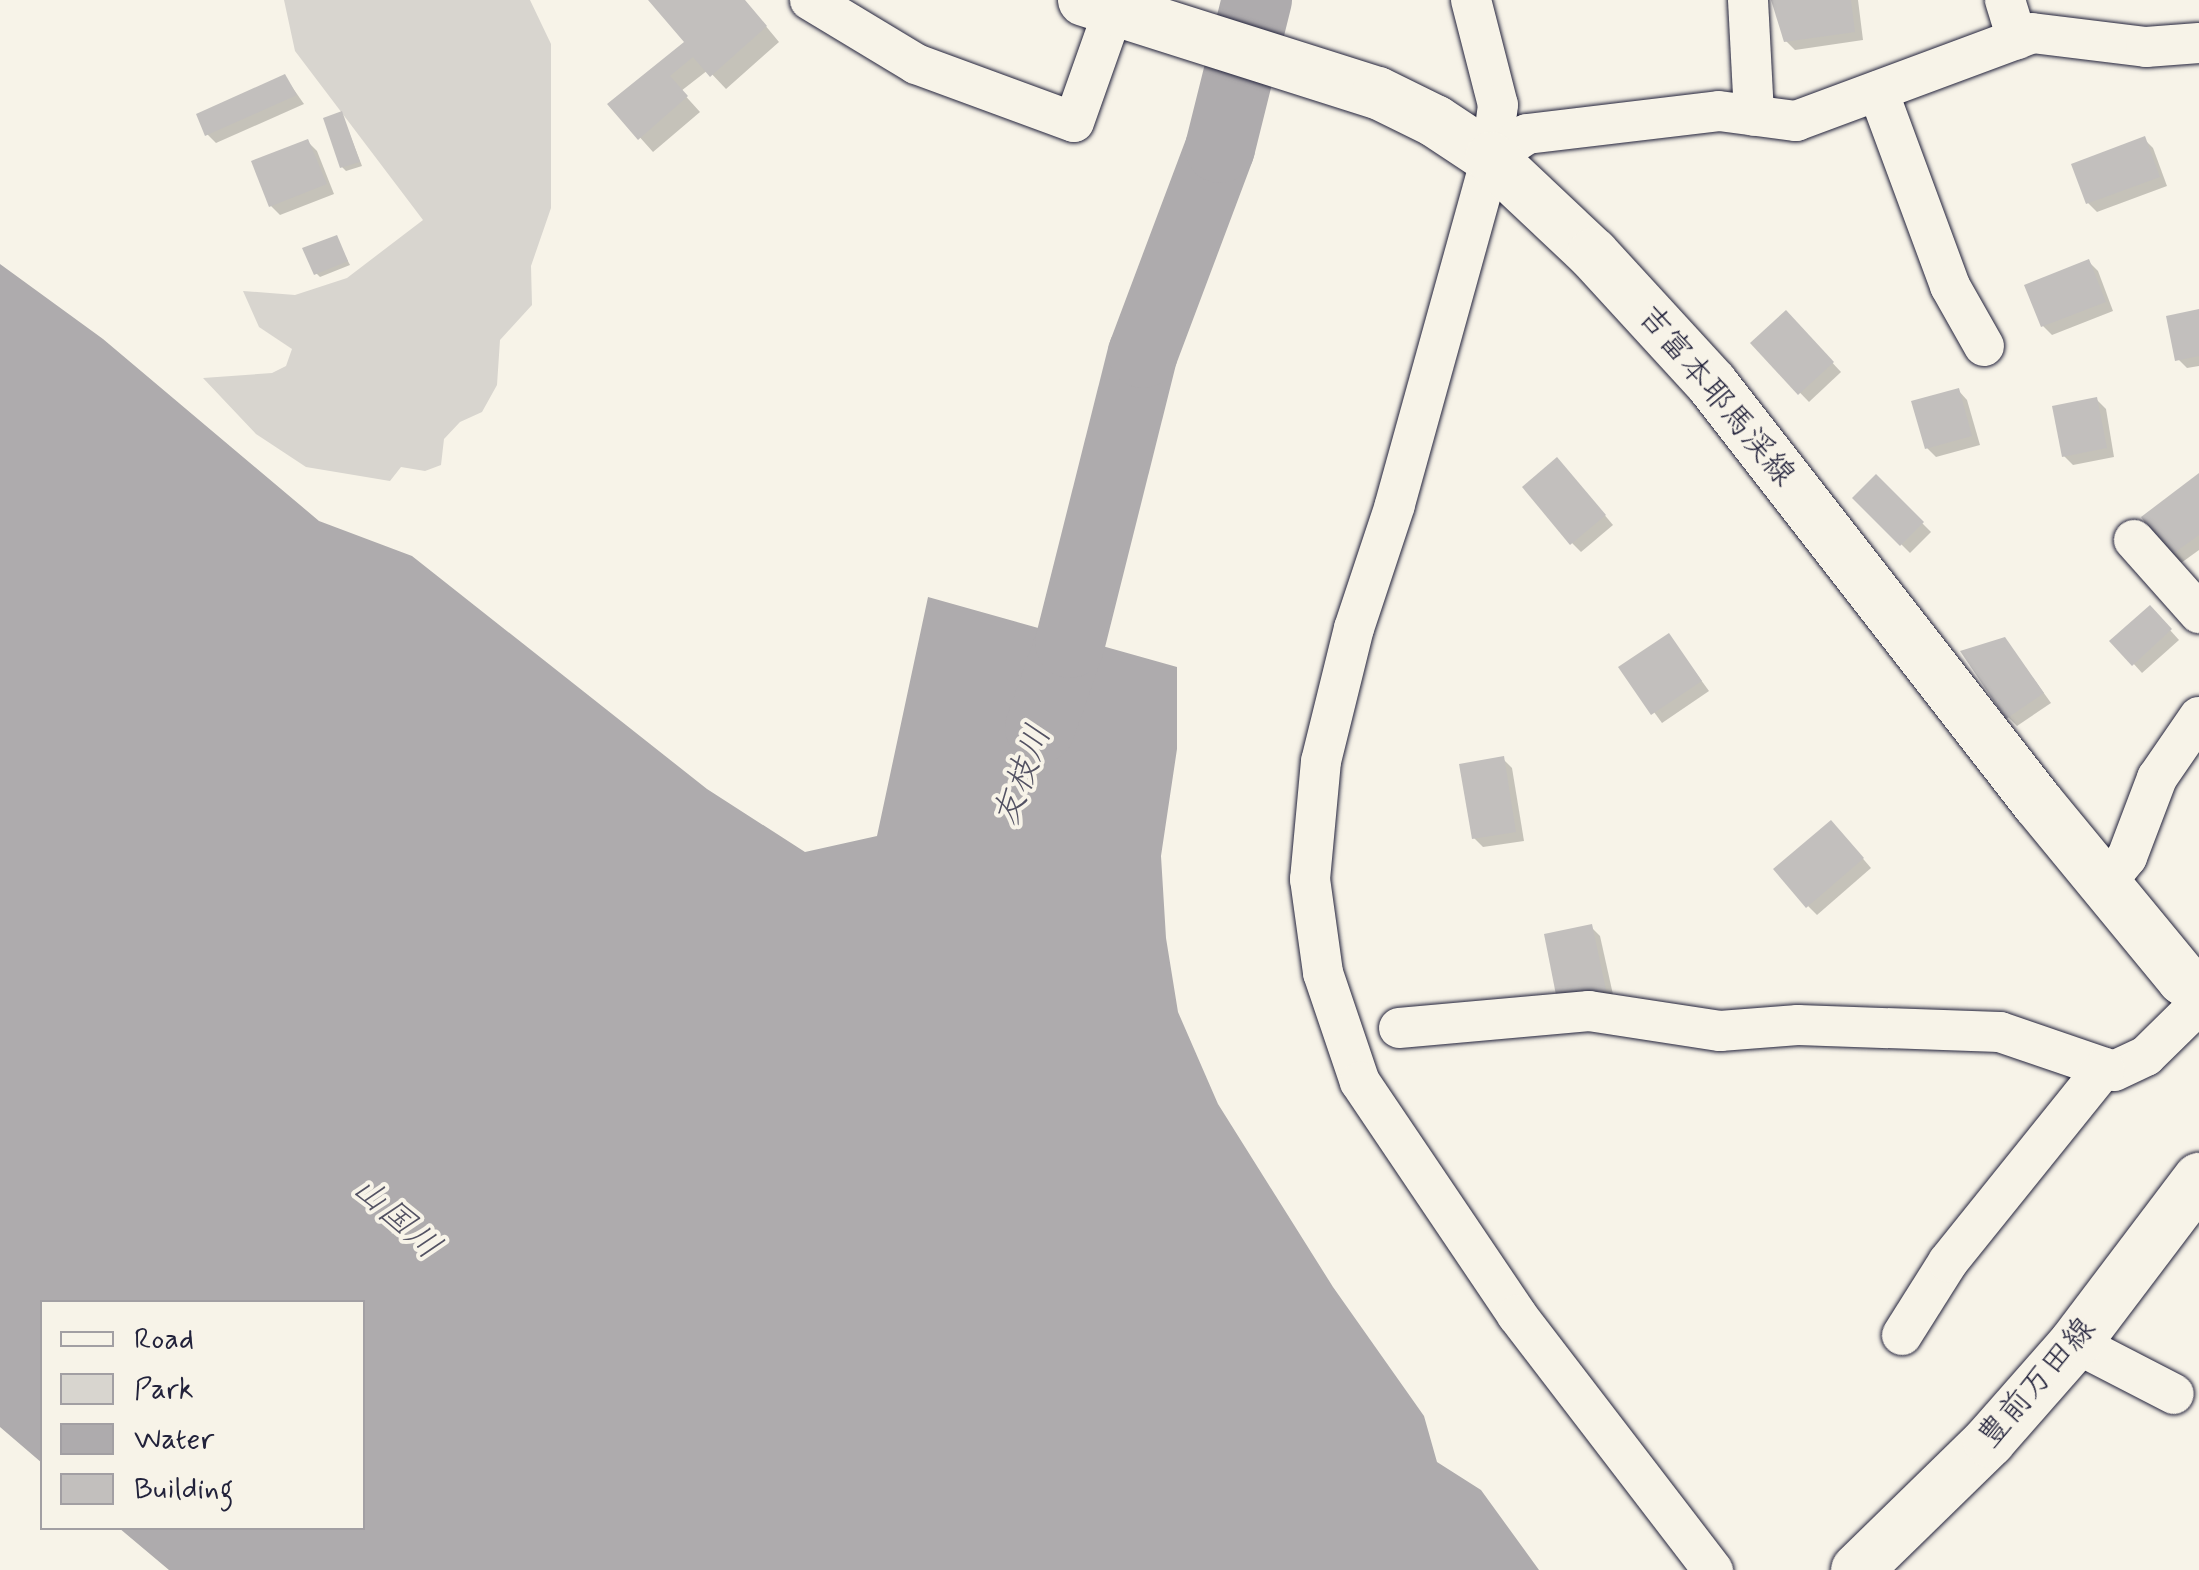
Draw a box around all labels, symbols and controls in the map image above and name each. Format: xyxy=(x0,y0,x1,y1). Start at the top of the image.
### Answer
street label: 吉富本耶馬渓線 xyxy=(1629,298,1803,494)
water label: 友枝川 xyxy=(985,719,1061,833)
water label: 山国川 xyxy=(343,1167,449,1269)
legend xyxy=(40,1300,365,1530)
street label: 豊前万田線 xyxy=(1970,1310,2104,1456)
text: Road xyxy=(134,1320,194,1359)
text: Park xyxy=(134,1370,194,1409)
text: Water xyxy=(134,1420,214,1459)
text: Building xyxy=(134,1470,233,1509)

